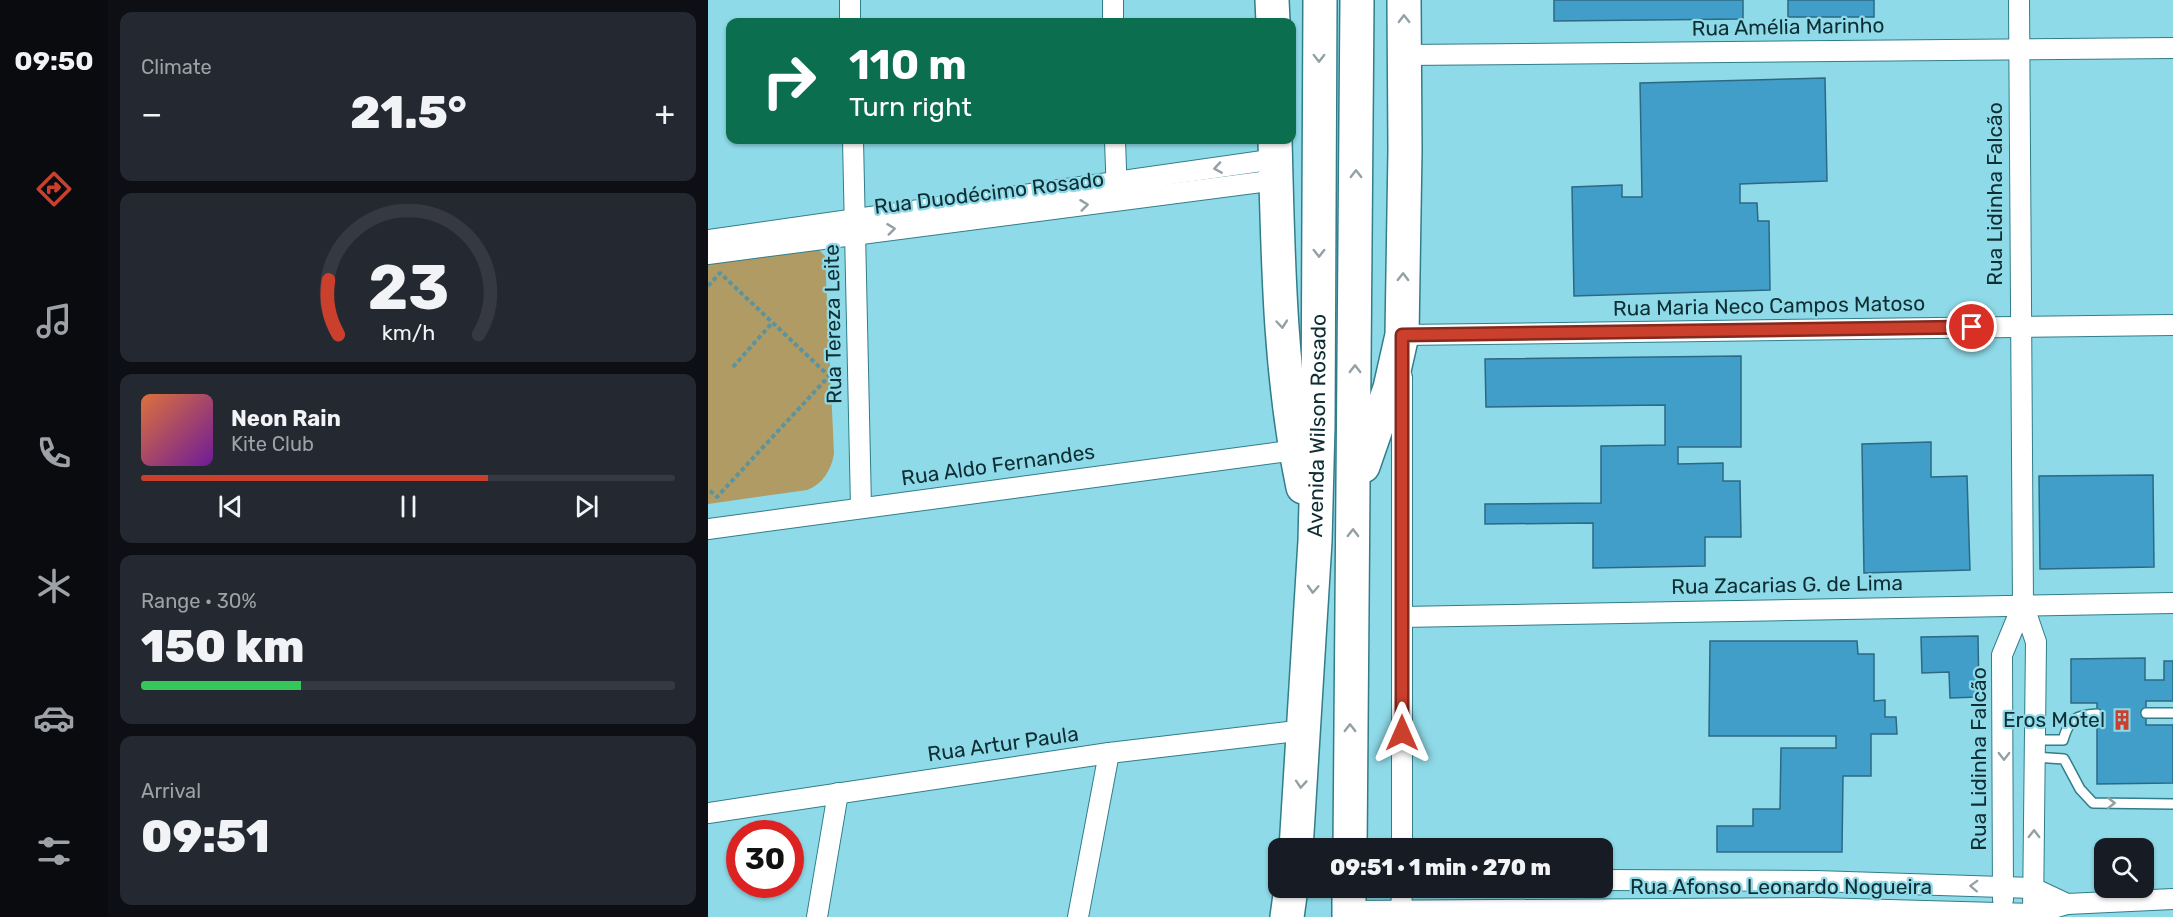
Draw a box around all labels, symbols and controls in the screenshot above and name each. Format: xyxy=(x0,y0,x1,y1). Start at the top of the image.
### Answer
street label: Rua Amélia Marinho xyxy=(1691,12,1885,41)
one-way arrow xyxy=(1398,14,1410,23)
text: 110 m xyxy=(849,40,967,90)
icon: right xyxy=(750,42,828,120)
text: 09:50 xyxy=(14,45,94,77)
one-way arrow xyxy=(1313,54,1325,63)
text: Climate xyxy=(141,55,212,79)
text: 21.5° xyxy=(350,86,467,139)
text: Turn right xyxy=(849,91,972,123)
text: − xyxy=(141,94,162,133)
text: + xyxy=(654,94,675,133)
street label: Rua Lidinha Falcão xyxy=(1982,102,2007,286)
one-way arrow xyxy=(1213,161,1223,174)
street label: Rua Duodécimo Rosado xyxy=(872,166,1105,219)
icon: directions xyxy=(33,168,75,210)
one-way arrow xyxy=(1350,169,1362,178)
one-way arrow xyxy=(1080,199,1089,211)
one-way arrow xyxy=(886,224,895,236)
street label: Rua Tereza Leite xyxy=(819,244,846,404)
one-way arrow xyxy=(1313,249,1325,258)
text: 23 xyxy=(367,251,449,325)
one-way arrow xyxy=(1397,272,1409,281)
street label: Rua Maria Neco Campos Matoso xyxy=(1613,290,1925,321)
icon: music xyxy=(33,300,75,342)
pin xyxy=(1946,301,1997,352)
icon: arrive xyxy=(1955,310,1988,343)
street label: Avenida Wilson Rosado xyxy=(1302,314,1331,538)
one-way arrow xyxy=(1275,319,1288,328)
text: km/h xyxy=(381,320,435,345)
one-way arrow xyxy=(1349,364,1361,373)
text: Neon Rain xyxy=(231,405,341,432)
icon: phone xyxy=(33,432,75,474)
text: Kite Club xyxy=(231,432,314,456)
street label: Rua Aldo Fernandes xyxy=(900,439,1096,490)
icon: previous xyxy=(214,490,247,523)
icon: pause xyxy=(392,490,425,523)
icon: next xyxy=(570,490,603,523)
one-way arrow xyxy=(1347,528,1359,537)
icon: climate xyxy=(33,565,75,607)
street label: Rua Zacarias G. de Lima xyxy=(1671,570,1903,599)
one-way arrow xyxy=(1306,585,1319,594)
text: Range · 30% xyxy=(141,589,257,613)
text: 150 km xyxy=(141,620,305,673)
street label: Rua Lidinha Falcão xyxy=(1966,667,1991,851)
icon: car xyxy=(33,697,75,739)
position arrow xyxy=(1370,701,1434,765)
place label: Eros Motel xyxy=(2003,707,2105,732)
building icon: Eros Motel xyxy=(2110,708,2134,732)
street label: Rua Artur Paula xyxy=(926,721,1080,766)
one-way arrow xyxy=(1344,723,1356,732)
one-way arrow xyxy=(1998,751,2010,760)
text: Arrival xyxy=(141,779,201,803)
one-way arrow xyxy=(1295,780,1308,789)
one-way arrow xyxy=(2106,797,2115,809)
text: 09:51 xyxy=(141,810,270,863)
speed limit sign: 30 xyxy=(726,820,804,898)
icon: filters xyxy=(33,830,75,872)
one-way arrow xyxy=(2027,830,2040,839)
map controls xyxy=(2094,838,2154,898)
button: search xyxy=(2094,838,2154,898)
text: 09:51 · 1 min · 270 m xyxy=(1330,854,1551,881)
street label: Rua Afonso Leonardo Nogueira xyxy=(1630,874,1932,899)
one-way arrow xyxy=(1970,880,1979,892)

